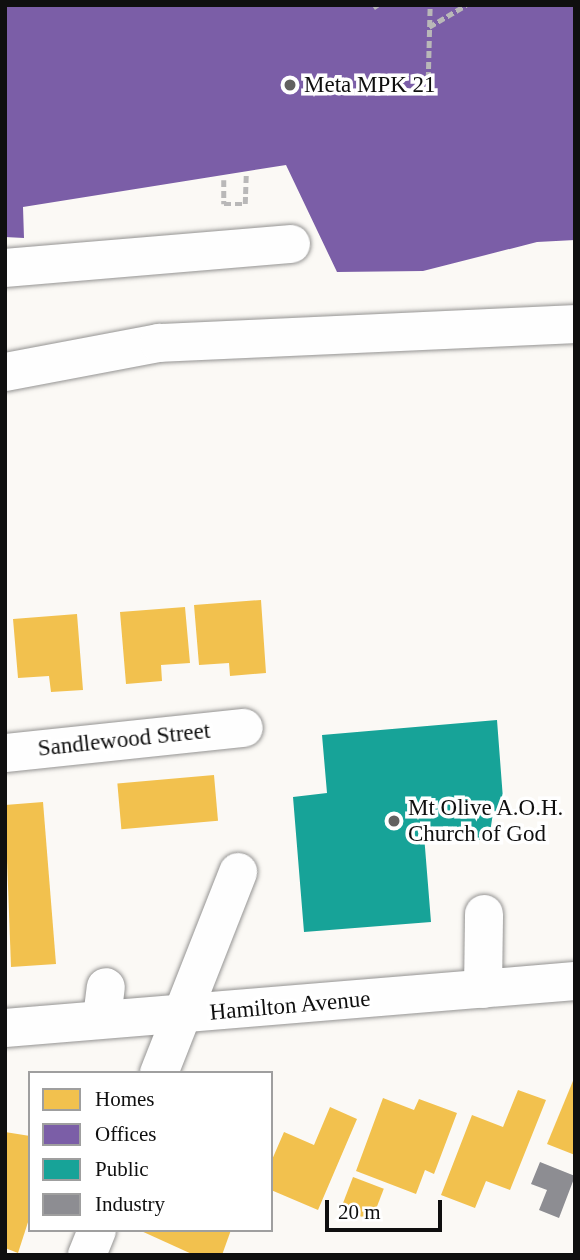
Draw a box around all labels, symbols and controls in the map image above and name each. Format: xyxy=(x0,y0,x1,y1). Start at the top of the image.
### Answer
place label: Meta MPK 21 xyxy=(304,71,436,99)
marker: Meta MPK 21 xyxy=(282,77,298,93)
street label: Sandlewood Street xyxy=(36,717,212,763)
place label: Mt Olive A.O.H. Church of God xyxy=(408,794,565,848)
marker: Mt Olive A.O.H. Church of God xyxy=(386,813,402,829)
street label: Hamilton Avenue xyxy=(208,985,372,1027)
legend xyxy=(28,1071,273,1232)
text: Homes xyxy=(95,1087,155,1111)
text: Offices xyxy=(95,1122,156,1146)
text: Public xyxy=(95,1157,149,1181)
scale bar xyxy=(328,1186,445,1230)
text: Industry xyxy=(95,1192,165,1216)
text: 20 m xyxy=(338,1200,381,1224)

